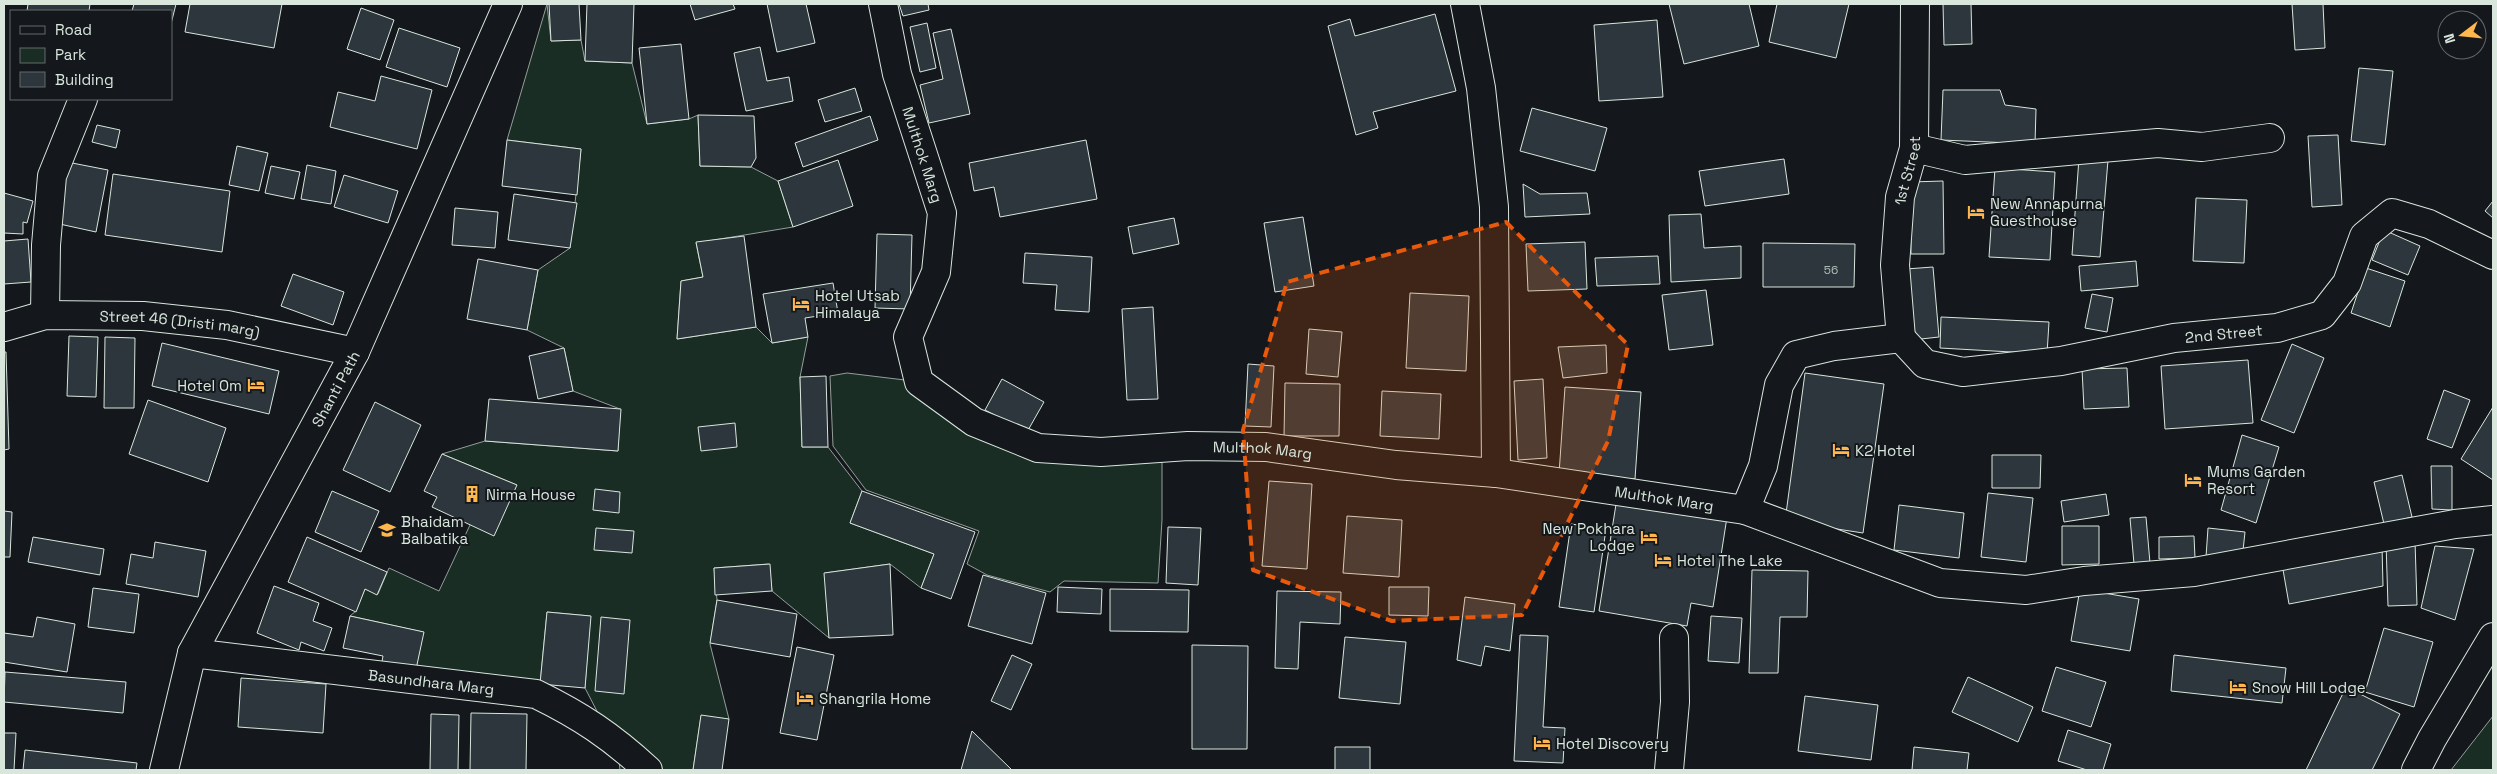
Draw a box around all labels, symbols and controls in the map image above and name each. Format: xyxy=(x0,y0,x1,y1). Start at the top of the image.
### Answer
legend xyxy=(10,10,172,100)
north arrow xyxy=(2437,10,2487,60)
text: Road xyxy=(55,20,92,39)
text: N xyxy=(2440,32,2459,46)
text: Park xyxy=(55,45,86,64)
text: Building xyxy=(55,70,114,89)
street label: Multhok Marg xyxy=(899,104,947,205)
street label: 1st Street xyxy=(1890,136,1924,205)
place label: New Annapurna Guesthouse xyxy=(1990,194,2104,230)
hotel icon: New Annapurna Guesthouse xyxy=(1966,202,1986,222)
house number: 56 xyxy=(1824,262,1838,278)
place label: Hotel Utsab Himalaya xyxy=(815,286,900,322)
hotel icon: Hotel Utsab Himalaya xyxy=(791,294,811,314)
street label: Street 46 (Dristi marg) xyxy=(99,306,262,342)
street label: 2nd Street xyxy=(2184,320,2263,346)
street label: Shanti Path xyxy=(307,347,363,430)
hotel icon: Hotel Om xyxy=(246,375,266,395)
place label: Hotel Om xyxy=(177,376,242,395)
street label: Multhok Marg xyxy=(1213,437,1313,463)
hotel icon: K2 Hotel xyxy=(1831,440,1851,460)
place label: K2 Hotel xyxy=(1855,441,1915,460)
place label: Mums Garden Resort xyxy=(2207,462,2305,498)
hotel icon: Mums Garden Resort xyxy=(2183,470,2203,490)
street label: Multhok Marg xyxy=(1613,481,1715,515)
building icon: Nirma House xyxy=(462,484,482,504)
place label: Nirma House xyxy=(486,485,576,504)
place label: Bhaidam Balbatika xyxy=(401,512,468,548)
place label: New Pokhara Lodge xyxy=(1542,519,1635,555)
school or university icon: Bhaidam Balbatika xyxy=(377,520,397,540)
hotel icon: New Pokhara Lodge xyxy=(1639,527,1659,547)
hotel icon: Hotel The Lake xyxy=(1653,550,1673,570)
place label: Hotel The Lake xyxy=(1677,551,1783,570)
street label: Basundhara Marg xyxy=(367,665,495,698)
hotel icon: Snow Hill Lodge xyxy=(2228,677,2248,697)
place label: Snow Hill Lodge xyxy=(2252,678,2366,697)
hotel icon: Shangrila Home xyxy=(795,688,815,708)
place label: Shangrila Home xyxy=(819,689,931,708)
hotel icon: Hotel Discovery xyxy=(1532,733,1552,753)
place label: Hotel Discovery xyxy=(1556,734,1669,753)

